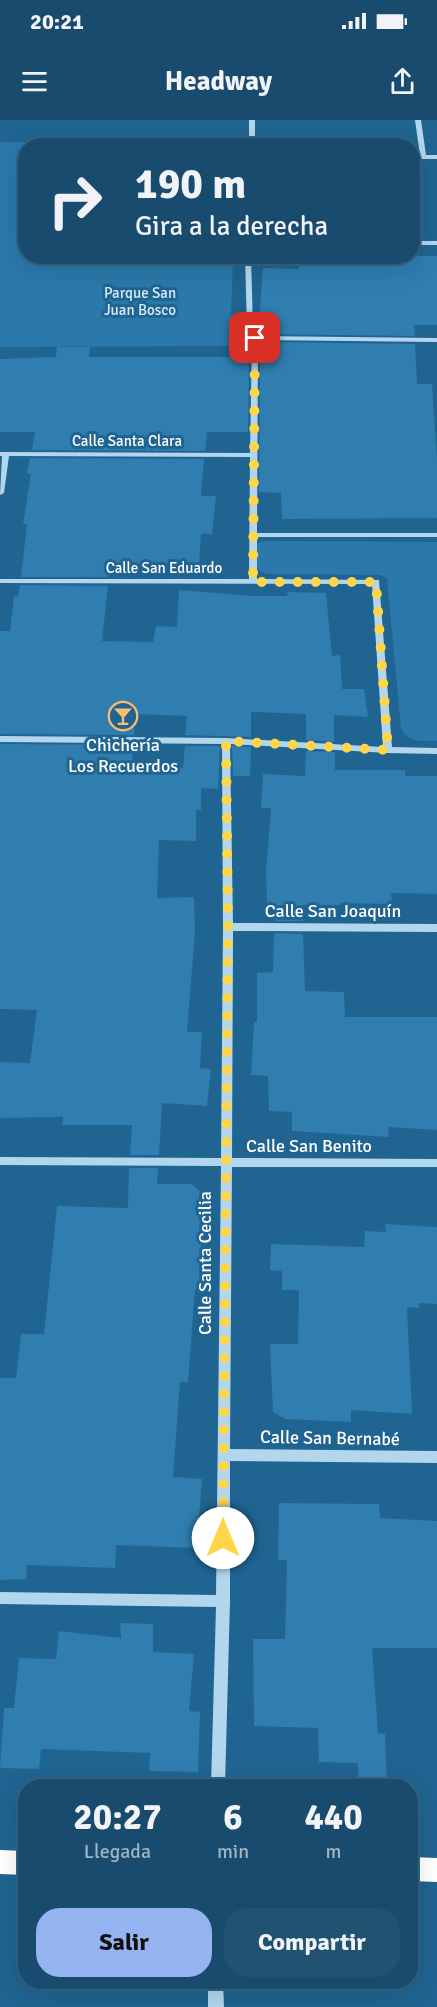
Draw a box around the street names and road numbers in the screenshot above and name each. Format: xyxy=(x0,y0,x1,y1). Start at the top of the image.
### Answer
street label: Calle Santa Clara xyxy=(72,432,182,450)
street label: Calle San Eduardo xyxy=(106,559,222,577)
street label: Calle San Joaquín xyxy=(265,900,401,922)
street label: Calle San Benito xyxy=(246,1135,372,1157)
street label: Calle Santa Cecilia xyxy=(194,1191,216,1335)
street label: Calle San Bernabé xyxy=(260,1426,400,1450)

